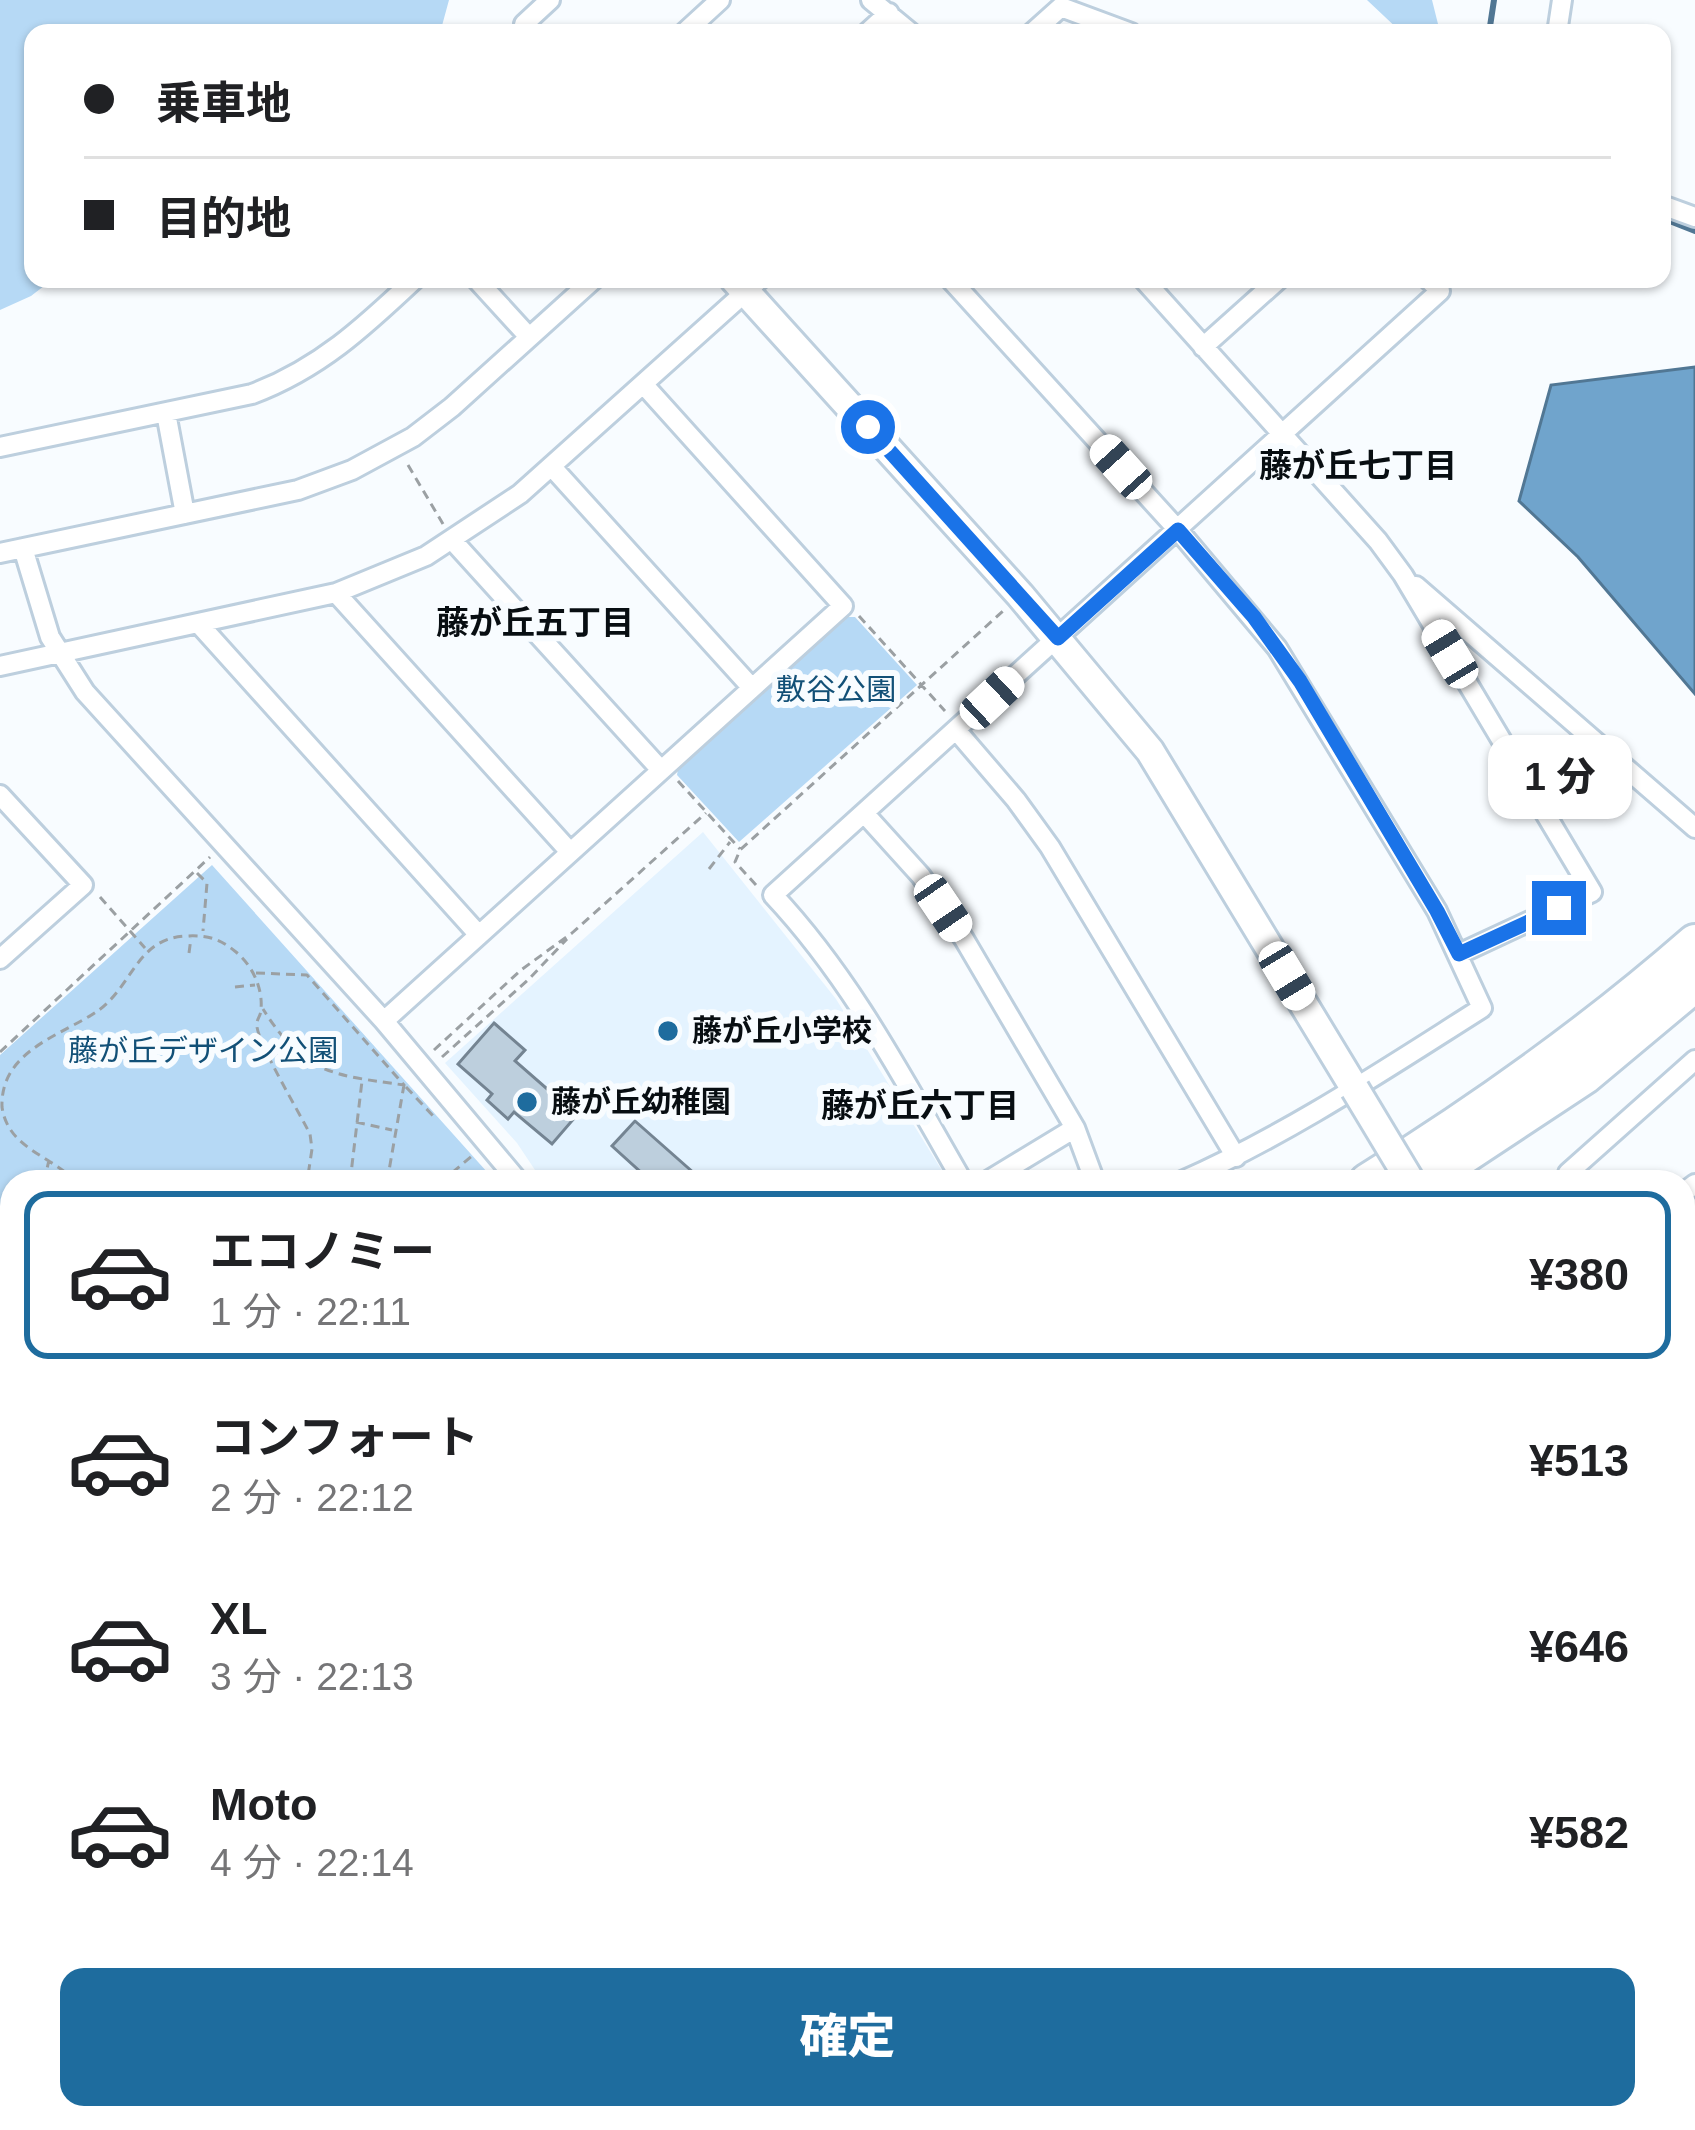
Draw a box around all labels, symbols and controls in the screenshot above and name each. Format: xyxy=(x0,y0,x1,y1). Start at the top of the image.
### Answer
text: 乗車地 xyxy=(156,78,291,129)
text: 目的地 xyxy=(156,193,291,244)
route start xyxy=(841,400,895,454)
car xyxy=(1084,428,1158,506)
district label: 藤が丘七丁目 xyxy=(1259,447,1457,484)
district label: 藤が丘五丁目 xyxy=(436,604,634,641)
car xyxy=(1416,614,1484,694)
car xyxy=(953,660,1031,736)
park label: 敷谷公園 xyxy=(776,673,896,706)
callout: 1 分 xyxy=(1487,734,1631,818)
text: 1 分 xyxy=(1524,755,1596,798)
car xyxy=(908,868,978,948)
route end xyxy=(1532,881,1586,935)
car xyxy=(1253,936,1321,1016)
place label: 藤が丘小学校 xyxy=(692,1014,872,1047)
marker: 藤が丘小学校 xyxy=(655,1018,681,1044)
park label: 藤が丘デザイン公園 xyxy=(68,1034,338,1067)
place label: 藤が丘幼稚園 xyxy=(551,1085,731,1118)
district label: 藤が丘六丁目 xyxy=(821,1087,1019,1124)
marker: 藤が丘幼稚園 xyxy=(514,1089,540,1115)
icon: car xyxy=(66,1221,174,1329)
text: エコノミー xyxy=(210,1226,435,1277)
text: ¥380 xyxy=(1529,1249,1629,1300)
text: 1 分 · 22:11 xyxy=(210,1290,411,1333)
icon: car xyxy=(66,1407,174,1515)
text: コンフォート xyxy=(210,1412,479,1463)
text: ¥513 xyxy=(1529,1435,1629,1486)
text: 2 分 · 22:12 xyxy=(210,1476,414,1519)
icon: car xyxy=(66,1593,174,1701)
text: XL xyxy=(210,1593,268,1644)
text: ¥646 xyxy=(1529,1621,1629,1672)
text: 3 分 · 22:13 xyxy=(210,1655,414,1698)
icon: car xyxy=(66,1779,174,1887)
text: Moto xyxy=(210,1779,317,1830)
text: ¥582 xyxy=(1529,1807,1629,1858)
text: 4 分 · 22:14 xyxy=(210,1841,414,1884)
button: 確定 xyxy=(60,1968,1635,2106)

